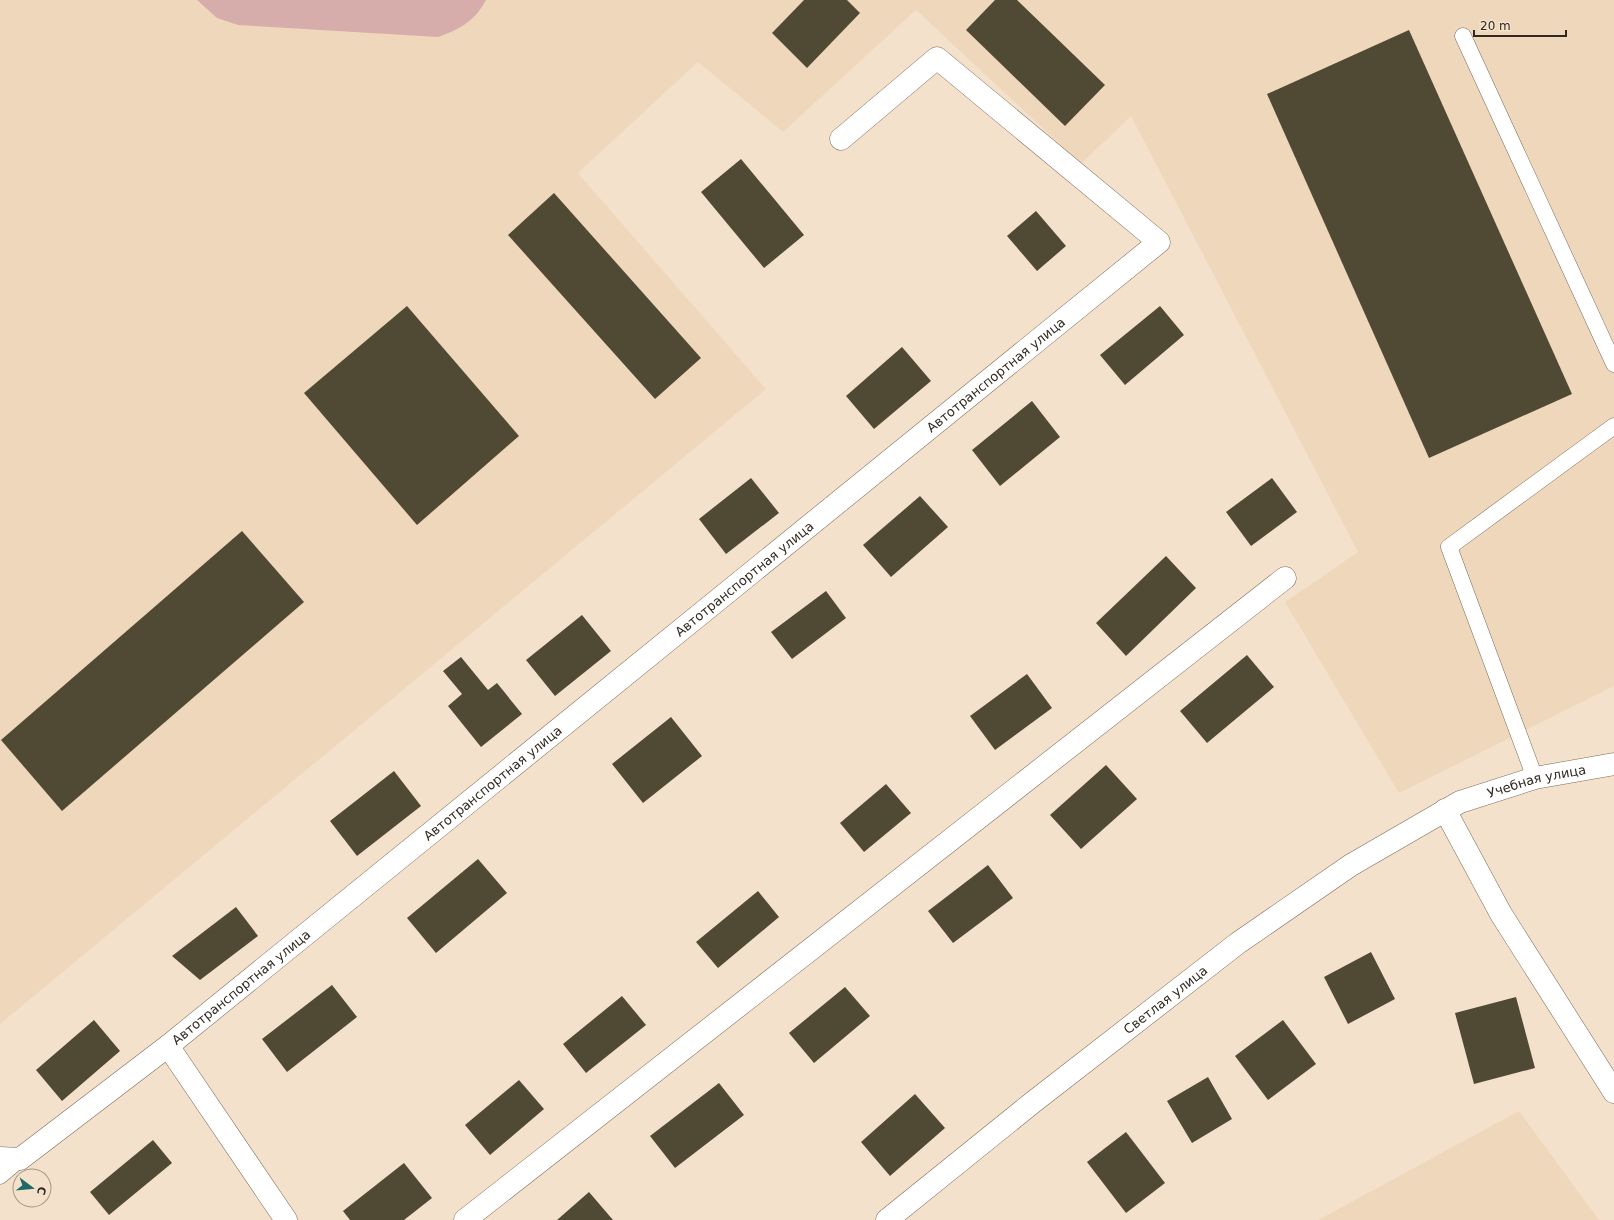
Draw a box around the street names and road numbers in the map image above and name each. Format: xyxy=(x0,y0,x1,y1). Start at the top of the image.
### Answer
street label: Автотранспортная улица xyxy=(924,314,1068,435)
street label: Автотранспортная улица xyxy=(672,519,816,640)
street label: Автотранспортная улица xyxy=(421,723,565,844)
street label: Учебная улица xyxy=(1485,762,1587,801)
street label: Автотранспортная улица xyxy=(169,927,313,1048)
street label: Светлая улица xyxy=(1121,963,1210,1037)

